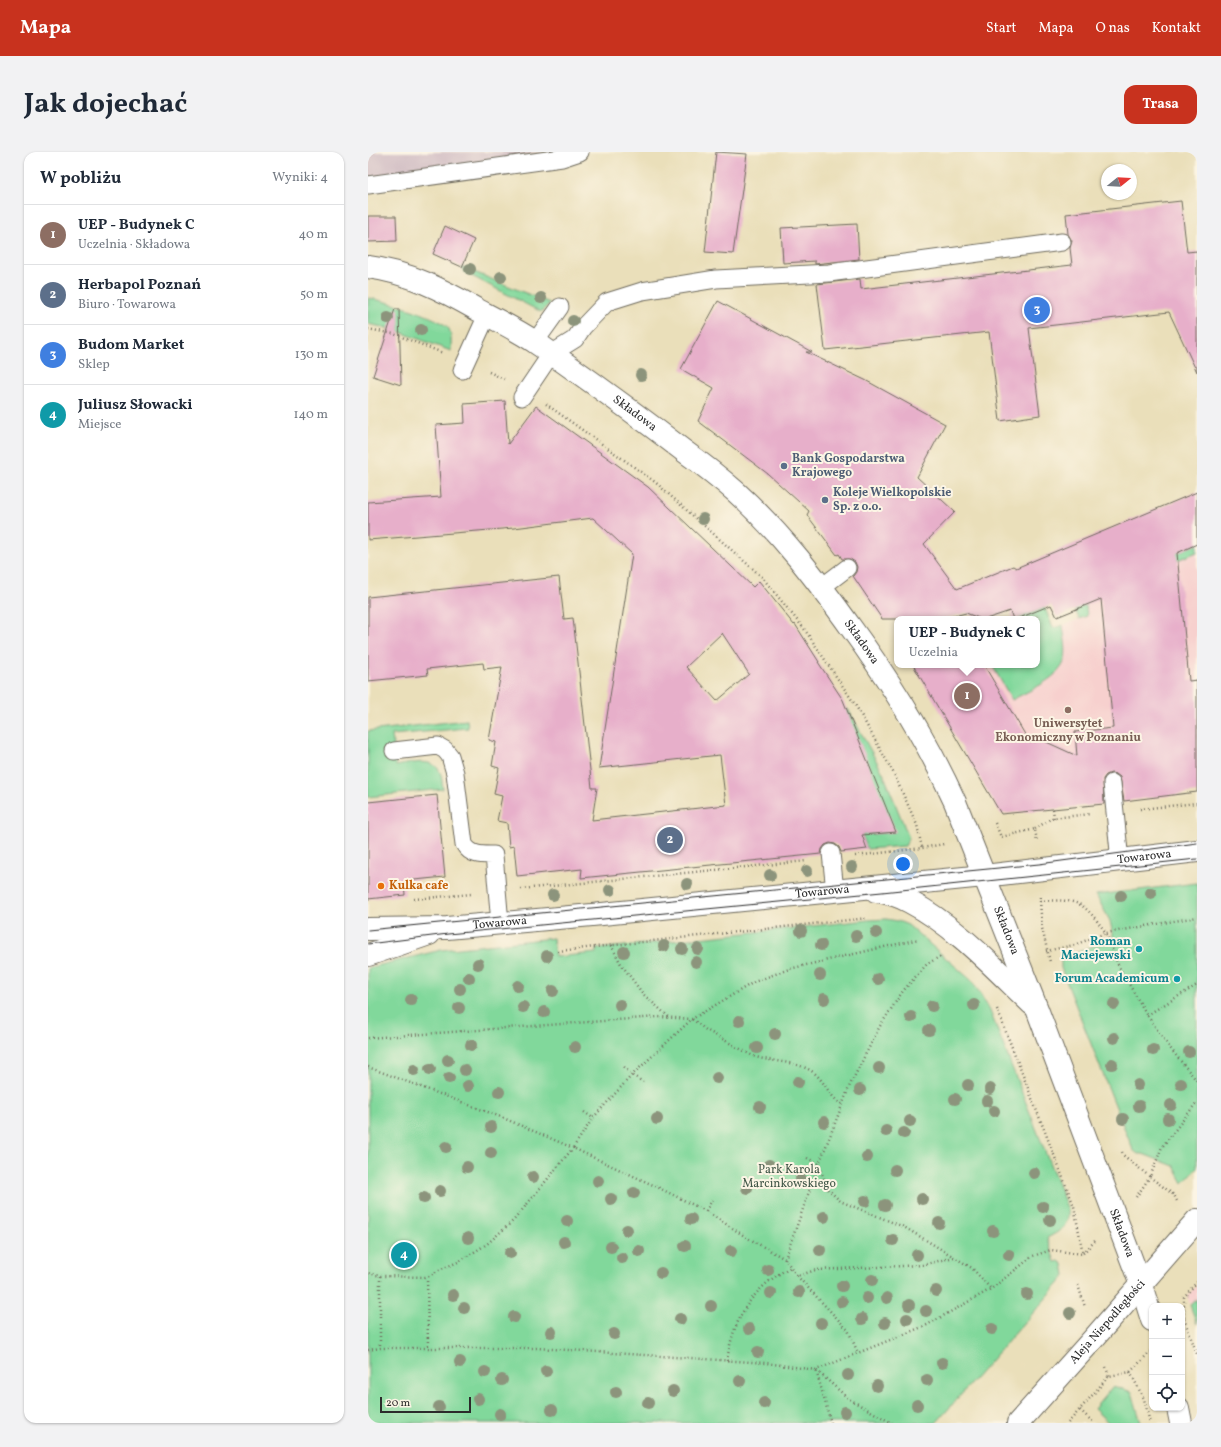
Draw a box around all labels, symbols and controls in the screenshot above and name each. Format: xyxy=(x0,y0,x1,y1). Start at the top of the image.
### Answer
text: Mapa xyxy=(20,15,71,41)
text: Start xyxy=(986,19,1016,38)
text: Mapa xyxy=(1038,19,1073,38)
text: O nas xyxy=(1095,19,1130,38)
text: Kontakt xyxy=(1152,19,1201,38)
text: Jak dojechać xyxy=(24,85,187,124)
button: Trasa xyxy=(1124,85,1197,124)
north arrow xyxy=(1101,164,1137,200)
text: W pobliżu xyxy=(40,167,121,190)
text: Wyniki: 4 xyxy=(272,169,328,187)
text: UEP - Budynek C xyxy=(78,215,195,236)
text: 1 xyxy=(50,226,56,244)
text: 40 m xyxy=(299,226,328,244)
text: Uczelnia · Składowa xyxy=(78,236,190,254)
text: Herbapol Poznań xyxy=(78,275,201,296)
text: 2 xyxy=(50,286,56,304)
text: 50 m xyxy=(300,286,328,304)
pin: 3 xyxy=(1024,295,1050,325)
text: Biuro · Towarowa xyxy=(78,296,176,314)
text: Budom Market xyxy=(78,335,184,356)
text: 3 xyxy=(50,346,56,364)
text: 130 m xyxy=(295,346,328,364)
text: Sklep xyxy=(78,356,110,374)
street label: Składowa xyxy=(609,392,660,435)
text: Juliusz Słowacki xyxy=(78,395,193,416)
text: 4 xyxy=(49,406,57,424)
text: 140 m xyxy=(294,406,328,424)
text: Miejsce xyxy=(78,416,121,434)
place label: Bank Gospodarstwa Krajowego xyxy=(792,451,905,481)
marker: Bank Gospodarstwa Krajowego xyxy=(779,461,789,471)
place label: Koleje Wielkopolskie Sp. z o.o. xyxy=(833,485,951,515)
marker: Koleje Wielkopolskie Sp. z o.o. xyxy=(820,495,830,505)
popup xyxy=(894,616,1040,668)
street label: Składowa xyxy=(840,617,883,668)
text: UEP - Budynek C xyxy=(909,623,1025,644)
text: Uczelnia xyxy=(909,644,958,662)
pin: 1 xyxy=(954,681,980,711)
marker: Uniwersytet Ekonomiczny w Poznaniu xyxy=(1063,705,1073,715)
place label: Uniwersytet Ekonomiczny w Poznaniu xyxy=(995,716,1141,746)
pin: 2 xyxy=(657,825,683,855)
street label: Towarowa xyxy=(1116,846,1172,868)
your location xyxy=(893,854,913,874)
place label: Kulka cafe xyxy=(389,878,448,894)
marker: Kulka cafe xyxy=(376,881,386,891)
street label: Towarowa xyxy=(794,881,850,903)
street label: Składowa xyxy=(989,904,1023,957)
street label: Towarowa xyxy=(472,913,528,934)
place label: Roman Maciejewski xyxy=(1061,934,1131,964)
marker: Roman Maciejewski xyxy=(1134,944,1144,954)
place label: Forum Academicum xyxy=(1055,971,1169,987)
marker: Forum Academicum xyxy=(1172,974,1182,984)
park label: Park Karola Marcinkowskiego xyxy=(742,1162,836,1192)
street label: Składowa xyxy=(1105,1207,1138,1260)
pin: 4 xyxy=(391,1240,417,1270)
street label: Aleja Niepodległości xyxy=(1066,1276,1149,1368)
map controls xyxy=(1149,1303,1185,1411)
button: + xyxy=(1149,1303,1185,1339)
button: − xyxy=(1149,1339,1185,1375)
button: locate xyxy=(1149,1375,1185,1411)
scale bar xyxy=(380,1395,471,1414)
text: 20 m xyxy=(386,1396,410,1411)

